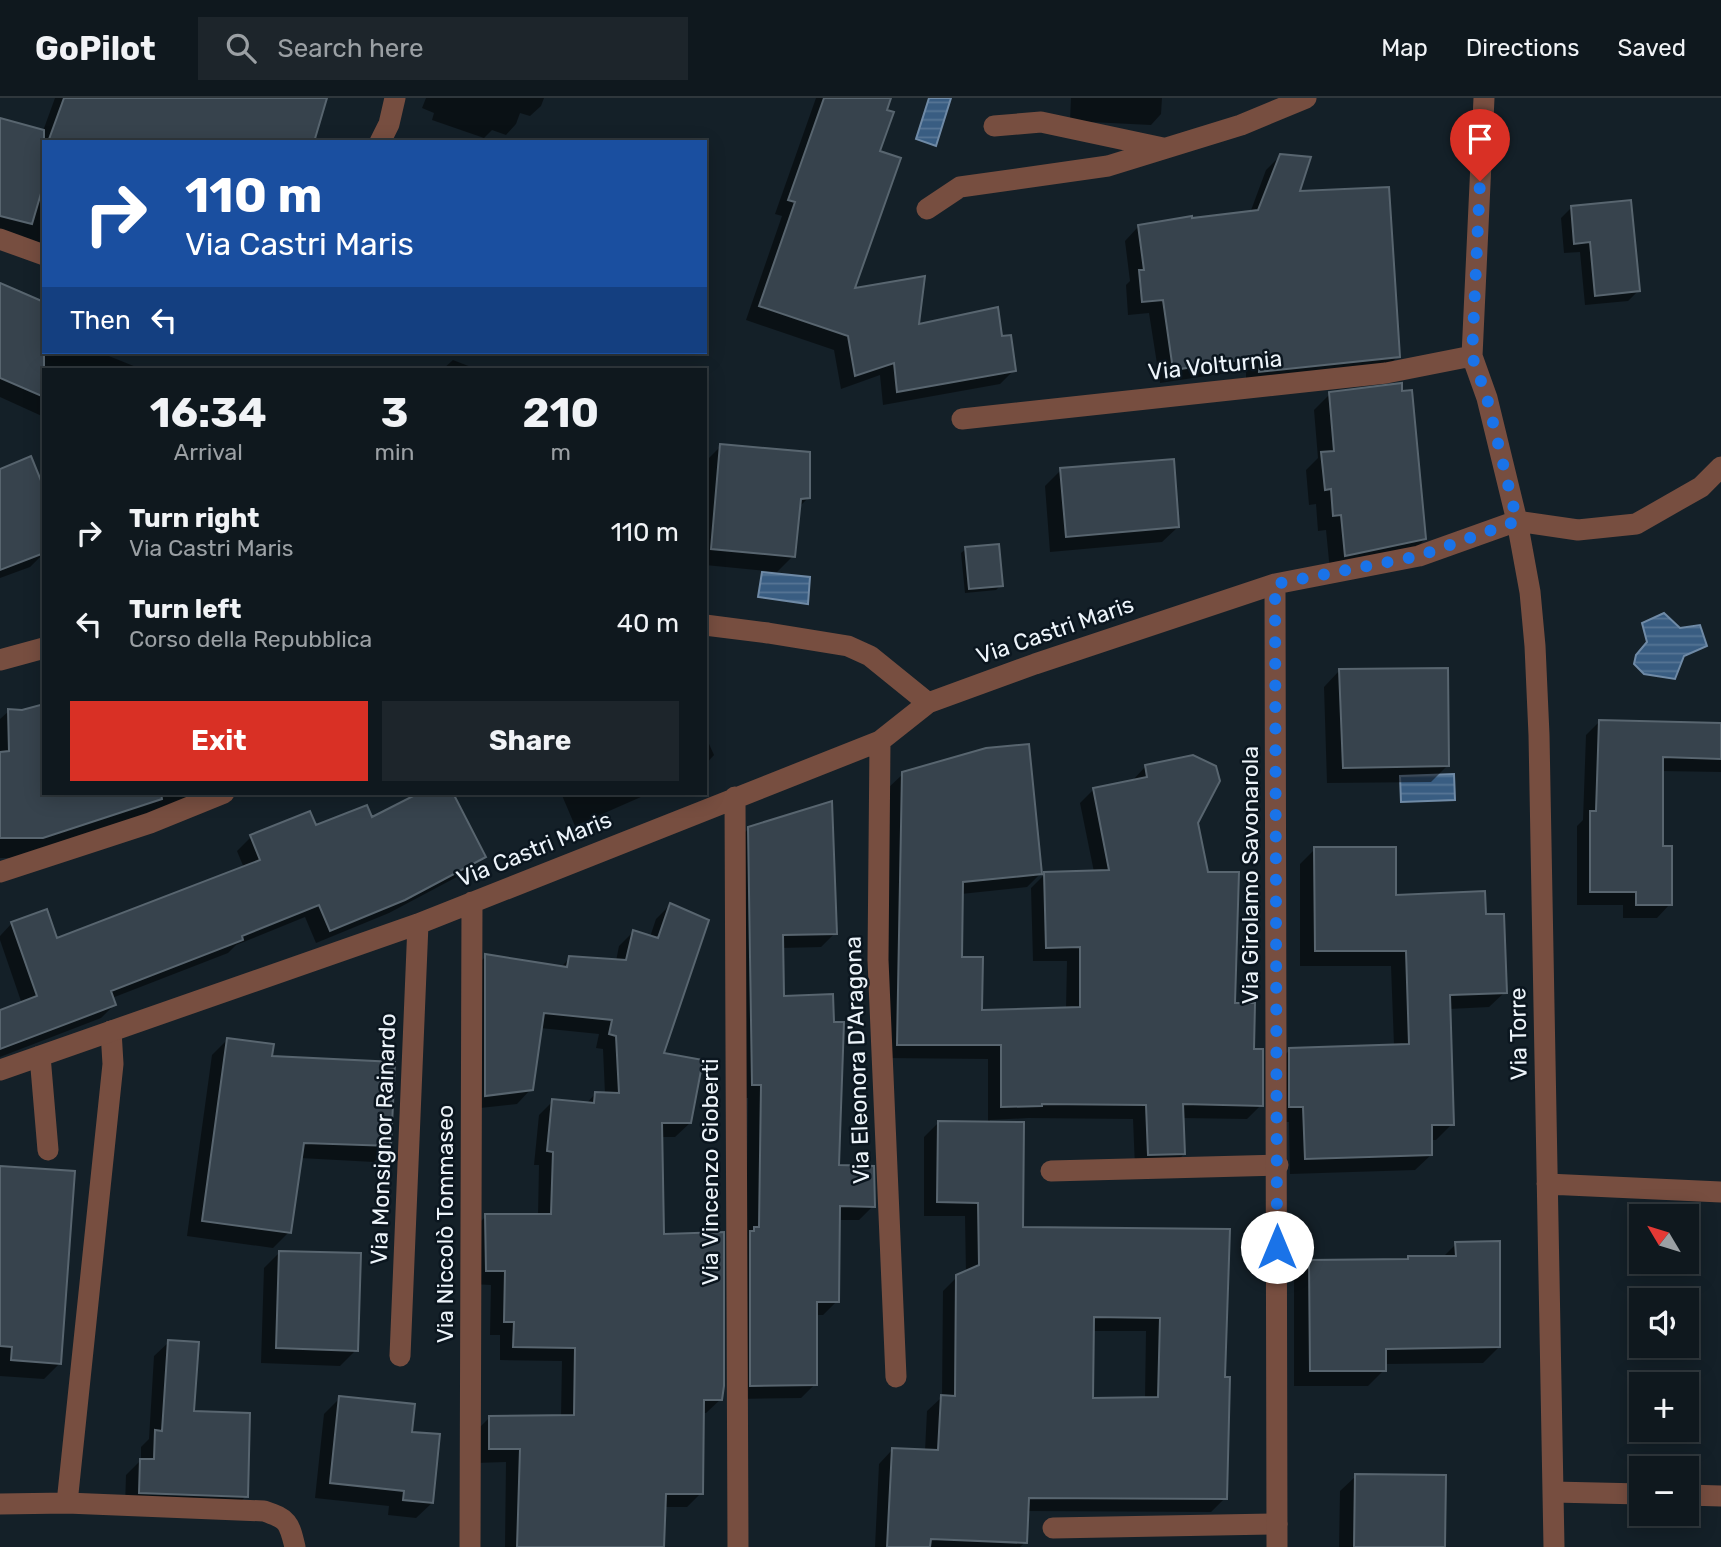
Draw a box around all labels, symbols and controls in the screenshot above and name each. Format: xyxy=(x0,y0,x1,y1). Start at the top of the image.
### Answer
search box xyxy=(198,17,688,80)
text: GoPilot xyxy=(35,29,156,68)
icon: search xyxy=(222,29,260,67)
text: Search here xyxy=(278,33,423,64)
text: Map xyxy=(1381,34,1428,62)
text: Directions xyxy=(1466,34,1579,62)
text: Saved xyxy=(1617,34,1686,62)
pin xyxy=(1450,109,1510,181)
icon: arrive xyxy=(1461,120,1499,158)
text: 110 m xyxy=(185,166,322,224)
icon: right xyxy=(70,168,161,259)
text: Via Castri Maris xyxy=(185,225,414,263)
icon: left xyxy=(145,301,183,339)
text: Then xyxy=(70,305,131,336)
street label: Via Volturnia xyxy=(1147,344,1283,386)
text: 16:34 xyxy=(150,388,267,438)
text: 3 xyxy=(381,388,408,438)
text: 210 xyxy=(522,388,599,438)
text: Arrival xyxy=(174,438,243,466)
text: min xyxy=(375,438,415,466)
text: m xyxy=(551,438,571,466)
text: Turn right xyxy=(129,503,259,534)
icon: right xyxy=(70,514,108,552)
text: 110 m xyxy=(611,517,679,548)
text: Via Castri Maris xyxy=(129,534,294,562)
street label: Via Castri Maris xyxy=(973,590,1137,670)
text: Turn left xyxy=(129,594,241,625)
icon: left xyxy=(70,605,108,643)
text: 40 m xyxy=(617,608,679,639)
text: Corso della Repubblica xyxy=(129,625,372,653)
button: Exit xyxy=(70,701,368,781)
button: Share xyxy=(382,701,679,781)
street label: Via Girolamo Savonarola xyxy=(1236,746,1264,1004)
street label: Via Castri Maris xyxy=(452,805,616,893)
street label: Via Eleonora D'Aragona xyxy=(839,936,875,1184)
street label: Via Torre xyxy=(1503,987,1533,1081)
street label: Via Monsignor Rainardo xyxy=(365,1013,401,1265)
street label: Via Vincenzo Gioberti xyxy=(696,1059,724,1285)
street label: Via Niccolò Tommaseo xyxy=(431,1105,459,1343)
north arrow xyxy=(1629,1204,1699,1274)
map controls xyxy=(1629,1204,1699,1526)
position arrow xyxy=(1240,1210,1314,1284)
button: sound xyxy=(1629,1288,1699,1358)
button: + xyxy=(1629,1372,1699,1442)
button: − xyxy=(1629,1456,1699,1526)

